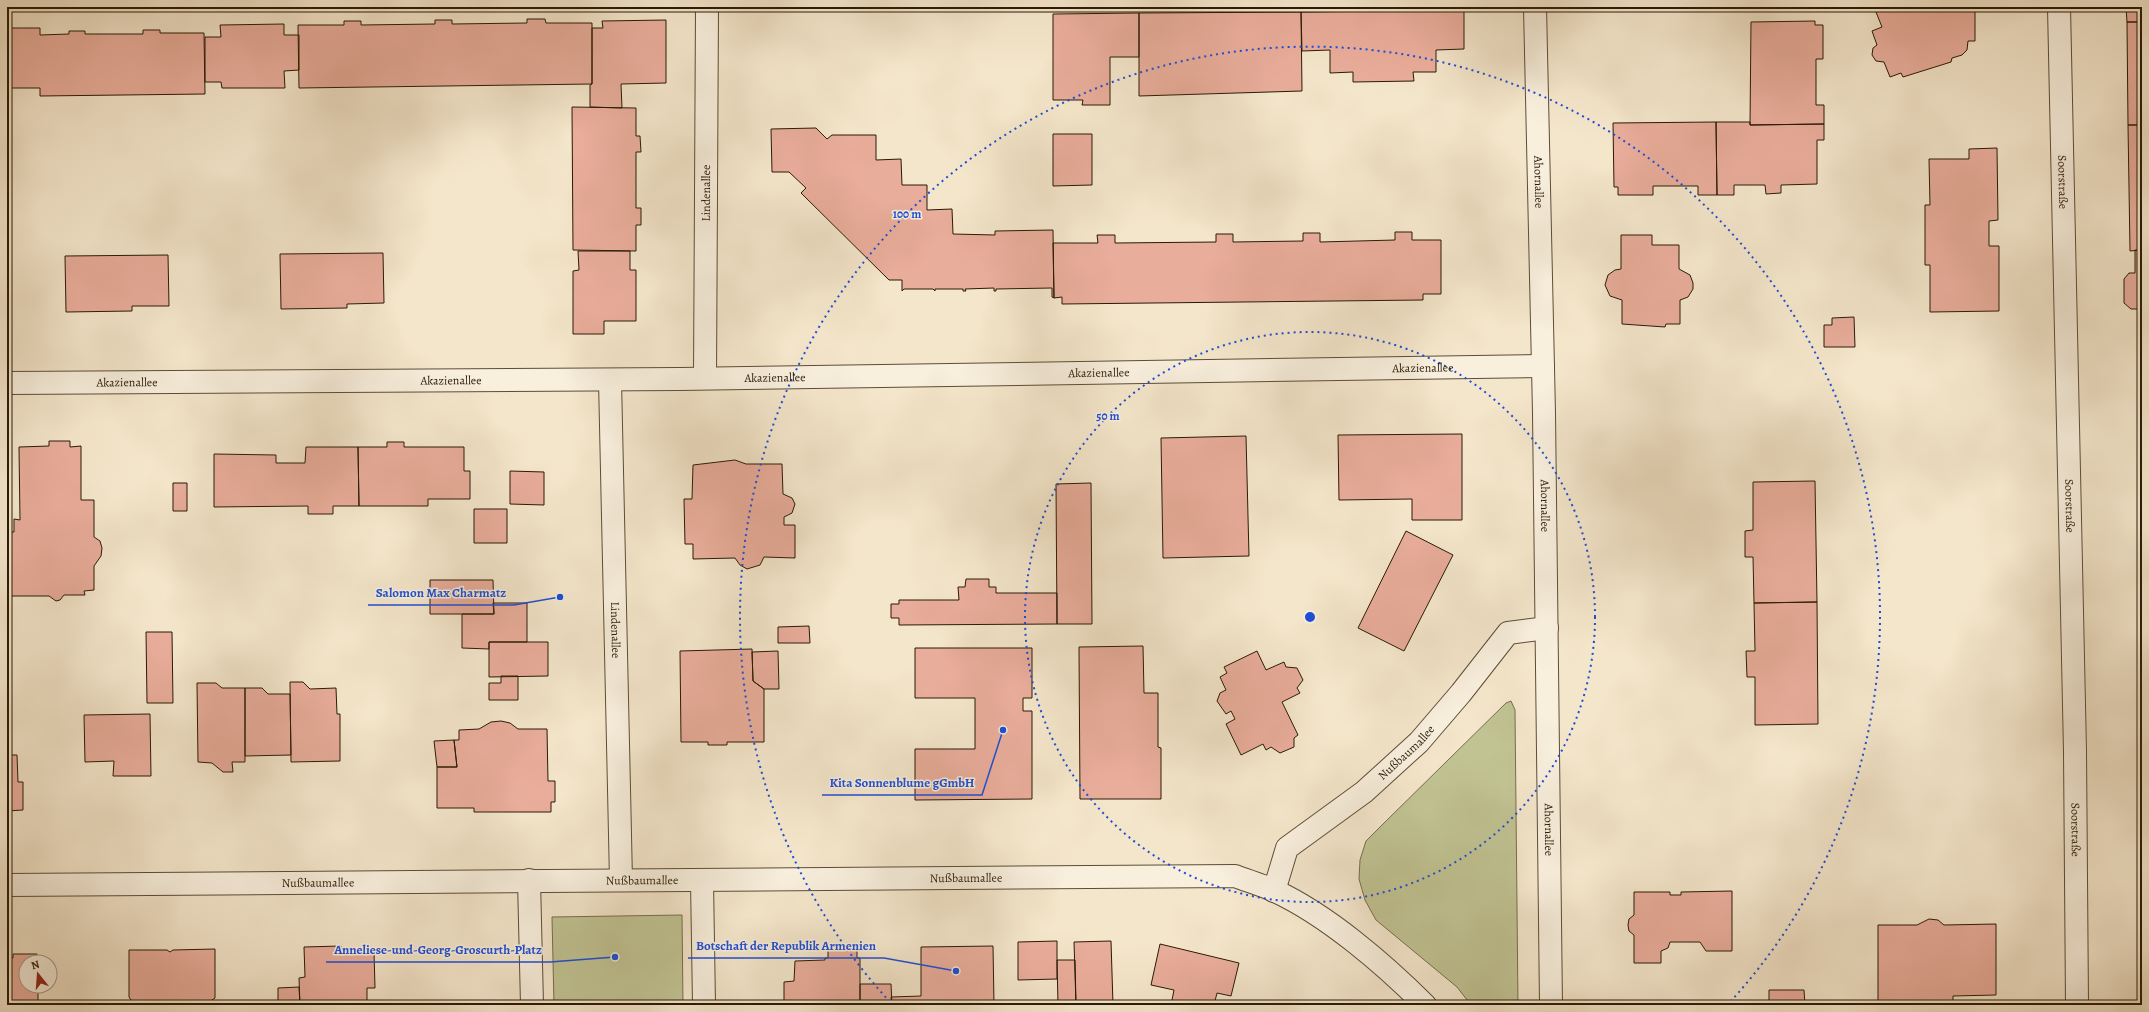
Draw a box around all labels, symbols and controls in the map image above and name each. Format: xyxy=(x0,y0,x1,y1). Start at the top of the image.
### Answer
street label: Ahornallee xyxy=(1530,154,1547,208)
street label: Soorstraße xyxy=(2054,155,2071,209)
street label: Lindenallee xyxy=(698,165,714,221)
text: 100 m xyxy=(893,206,921,222)
street label: Akazienallee xyxy=(1391,359,1454,376)
street label: Akazienallee xyxy=(1067,364,1130,381)
street label: Akazienallee xyxy=(743,369,806,386)
street label: Akazienallee xyxy=(419,372,482,389)
street label: Akazienallee xyxy=(95,374,158,390)
text: 50 m xyxy=(1096,408,1120,424)
street label: Ahornallee xyxy=(1537,478,1553,532)
street label: Soorstraße xyxy=(2061,479,2078,533)
callout: Salomon Max Charmatz xyxy=(368,580,514,605)
text: Salomon Max Charmatz xyxy=(376,584,506,601)
street label: Lindenallee xyxy=(607,601,624,658)
centre of rings xyxy=(1303,610,1317,624)
street label: Nußbaumallee xyxy=(1375,722,1438,783)
callout: Kita Sonnenblume gGmbH xyxy=(822,770,982,795)
text: Kita Sonnenblume gGmbH xyxy=(830,774,975,791)
street label: Ahornallee xyxy=(1541,802,1557,856)
street label: Soorstraße xyxy=(2067,803,2084,857)
street label: Nußbaumallee xyxy=(930,870,1002,886)
street label: Nußbaumallee xyxy=(606,872,678,889)
street label: Nußbaumallee xyxy=(282,874,354,891)
callout: Botschaft der Republik Armenien xyxy=(688,933,884,958)
callout: Anneliese-und-Georg-Groscurth-Platz xyxy=(326,937,550,962)
text: Botschaft der Republik Armenien xyxy=(696,937,877,954)
text: Anneliese-und-Georg-Groscurth-Platz xyxy=(333,941,542,958)
north arrow xyxy=(18,954,58,994)
text: N xyxy=(29,957,41,973)

